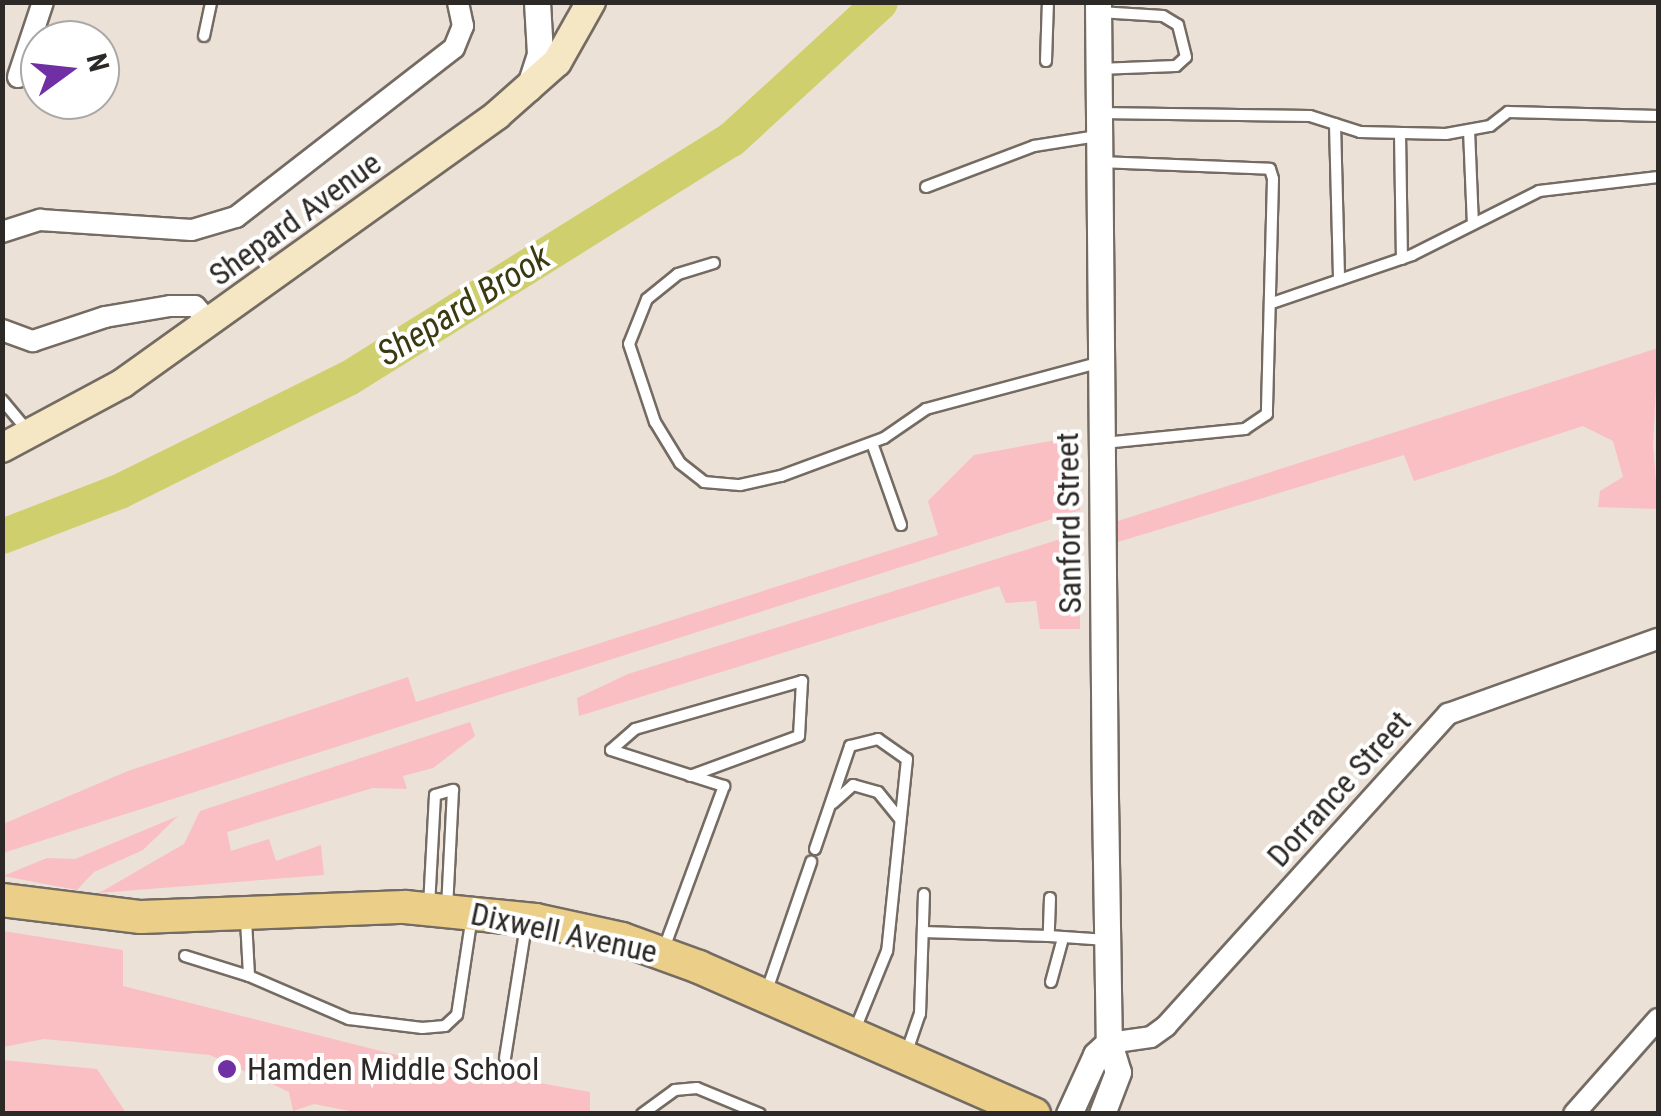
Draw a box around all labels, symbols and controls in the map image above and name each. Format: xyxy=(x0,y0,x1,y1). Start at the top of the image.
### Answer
north arrow xyxy=(20,20,120,120)
text: N xyxy=(79,50,116,75)
street label: Shepard Avenue xyxy=(202,144,388,294)
water label: Shepard Brook xyxy=(370,236,558,376)
street label: Sanford Street xyxy=(1048,432,1090,614)
street label: Dorrance Street xyxy=(1259,703,1419,875)
street label: Dixwell Avenue xyxy=(467,895,661,971)
place label: Hamden Middle School xyxy=(247,1050,539,1088)
marker: Hamden Middle School xyxy=(216,1058,238,1080)

